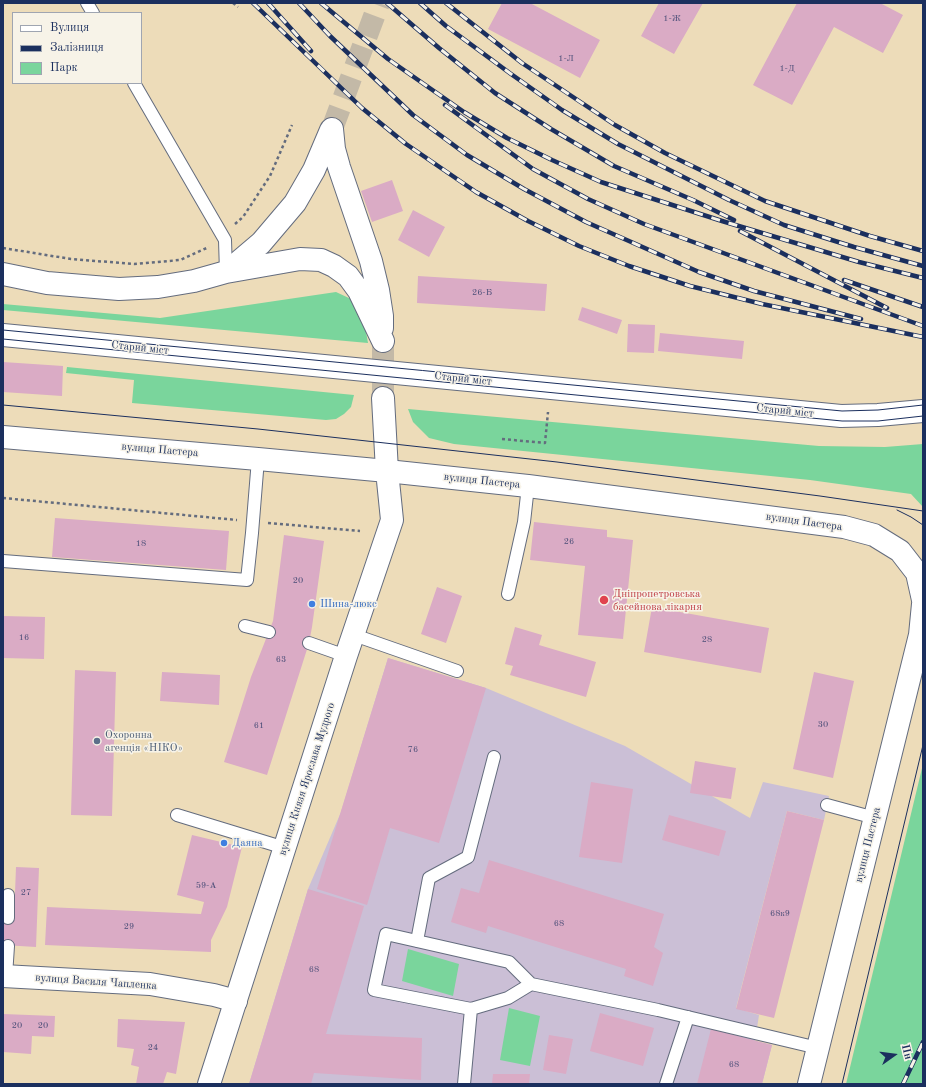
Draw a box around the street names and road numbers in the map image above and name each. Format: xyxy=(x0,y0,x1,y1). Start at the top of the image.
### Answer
street label: Старий міст xyxy=(111,338,169,358)
street label: Старий міст xyxy=(434,369,492,389)
street label: Старий міст xyxy=(756,401,814,421)
street label: вулиця Пастера xyxy=(121,440,199,460)
street label: вулиця Пастера xyxy=(443,470,521,492)
street label: вулиця Пастера xyxy=(765,510,843,534)
street label: вулиця Князя Ярослава Мудрого xyxy=(276,701,338,857)
street label: вулиця Пастера xyxy=(852,806,884,884)
street label: вулиця Василя Чапленка xyxy=(35,971,157,993)

